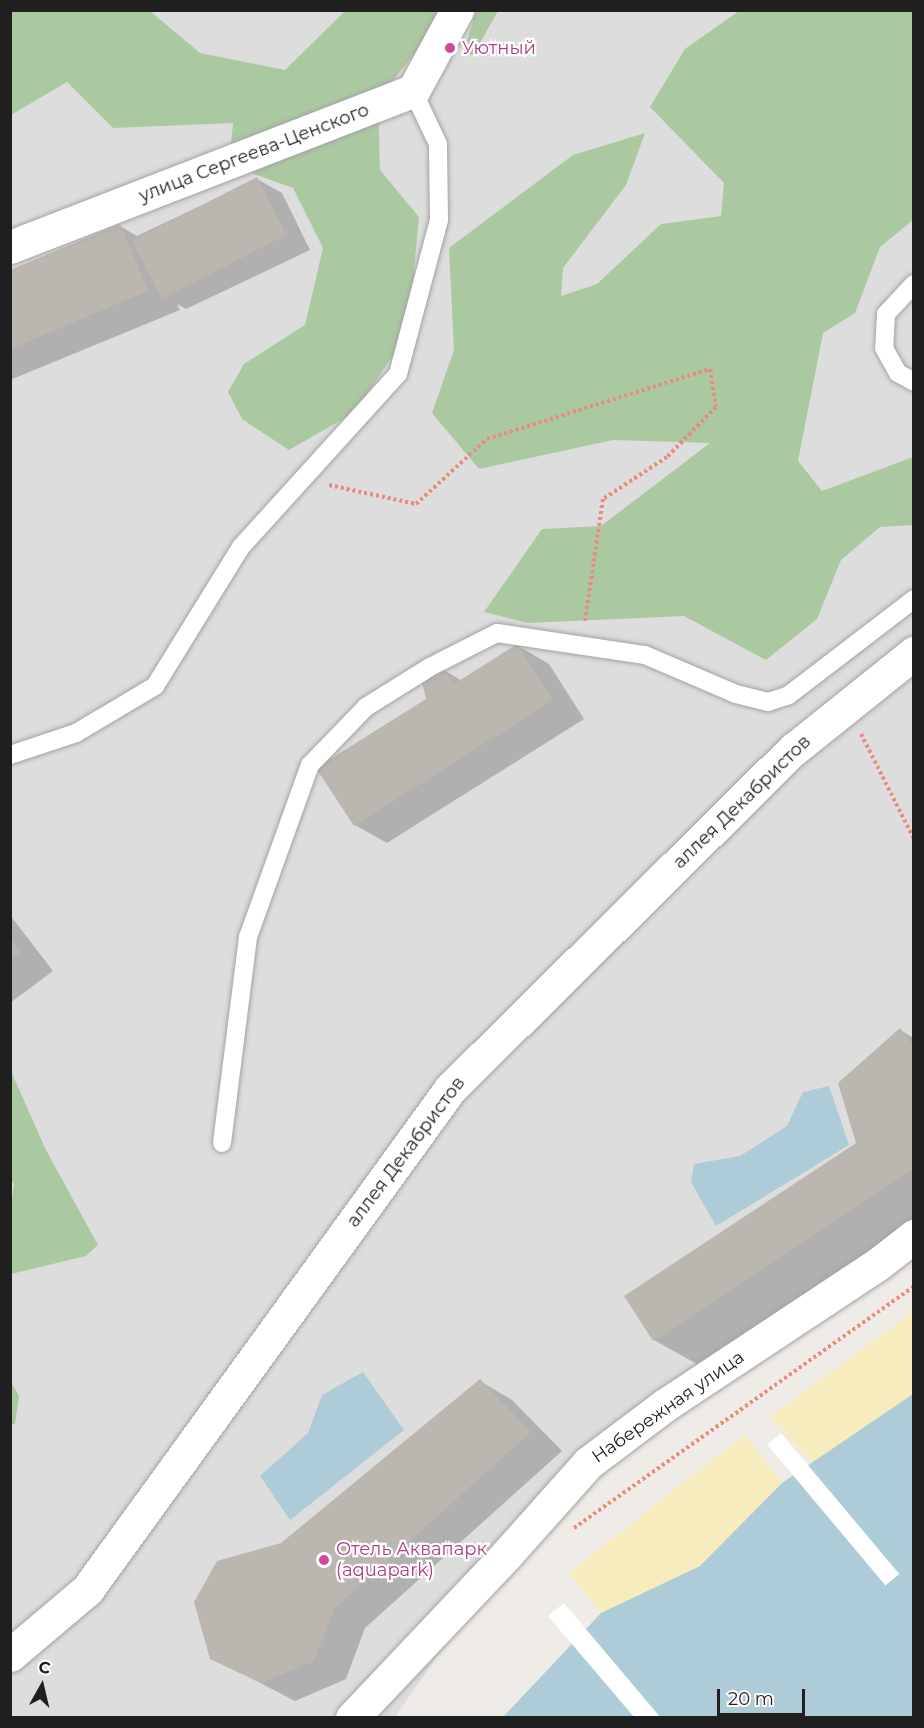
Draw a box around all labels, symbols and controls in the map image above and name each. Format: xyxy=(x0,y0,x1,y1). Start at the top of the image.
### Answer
place label: Уютный xyxy=(462,37,536,59)
marker: Уютный xyxy=(443,41,457,55)
street label: улица Сергеева-Ценского xyxy=(136,99,372,207)
street label: аллея Декабристов xyxy=(669,731,815,873)
street label: аллея Декабристов xyxy=(342,1073,470,1231)
street label: Набережная улица xyxy=(588,1346,748,1468)
place label: Отель Аквапарк (aquapark) xyxy=(336,1539,487,1582)
marker: Отель Аквапарк (aquapark) xyxy=(317,1553,331,1567)
north arrow xyxy=(12,1656,72,1716)
text: С xyxy=(37,1657,52,1678)
scale bar xyxy=(720,1677,808,1715)
text: 20 m xyxy=(728,1688,774,1710)

